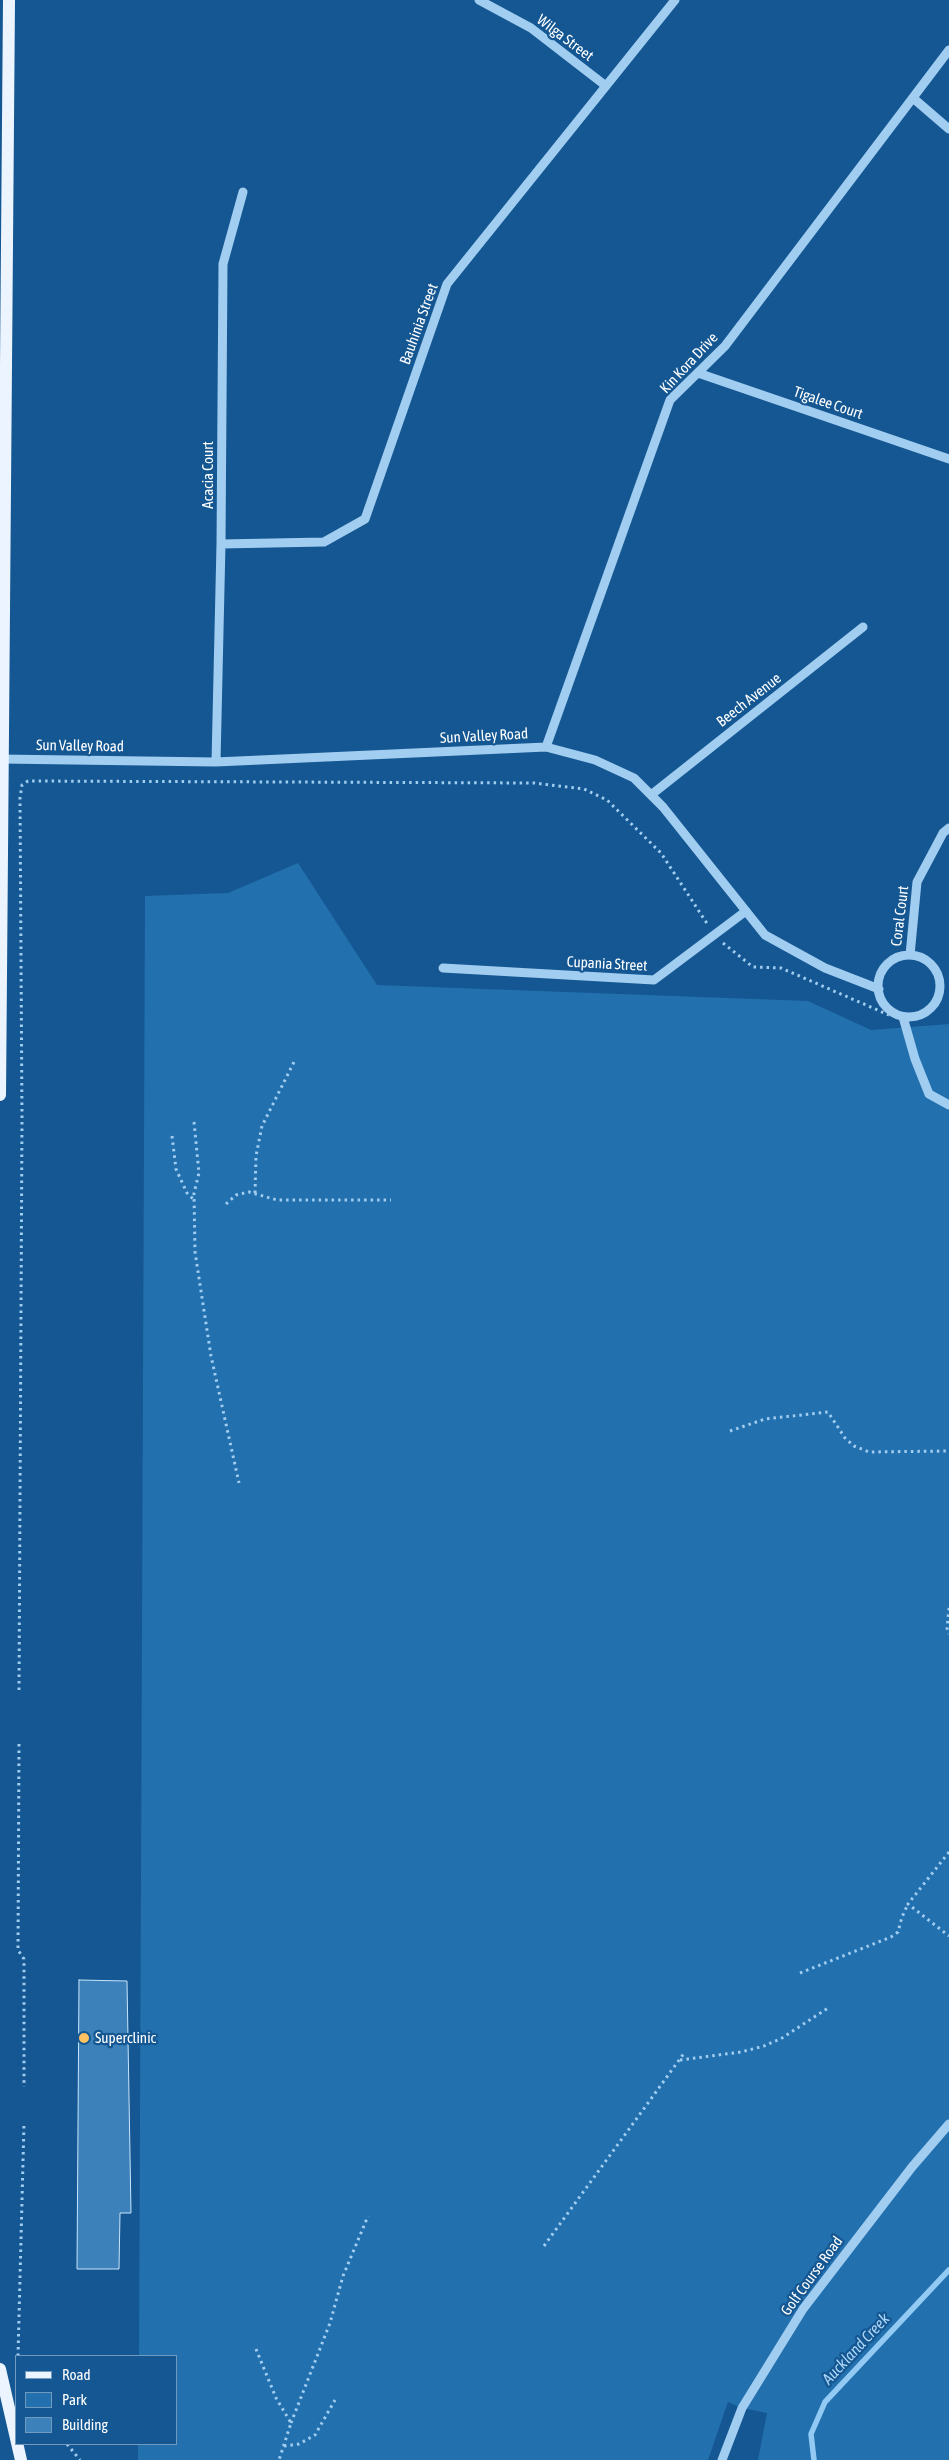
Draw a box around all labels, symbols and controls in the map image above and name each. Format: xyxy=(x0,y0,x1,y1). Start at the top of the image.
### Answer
street label: Wilga Street xyxy=(533,11,597,65)
street label: Bauhinia Street xyxy=(396,281,442,367)
street label: Kin Kora Drive xyxy=(656,329,722,397)
street label: Tigalee Court xyxy=(791,383,865,423)
street label: Acacia Court xyxy=(199,441,217,509)
street label: Beech Avenue xyxy=(713,669,785,731)
street label: Sun Valley Road xyxy=(440,725,528,747)
street label: Sun Valley Road xyxy=(36,736,124,756)
street label: Coral Court xyxy=(887,885,913,947)
street label: Cupania Street xyxy=(566,953,648,975)
place label: Superclinic xyxy=(95,2029,156,2047)
marker: Superclinic xyxy=(77,2031,91,2045)
street label: Golf Course Road xyxy=(777,2233,847,2319)
water label: Auckland Creek xyxy=(818,2309,894,2389)
legend xyxy=(15,2355,178,2445)
text: Road xyxy=(62,2366,91,2383)
text: Park xyxy=(62,2391,87,2408)
text: Building xyxy=(62,2416,108,2433)

